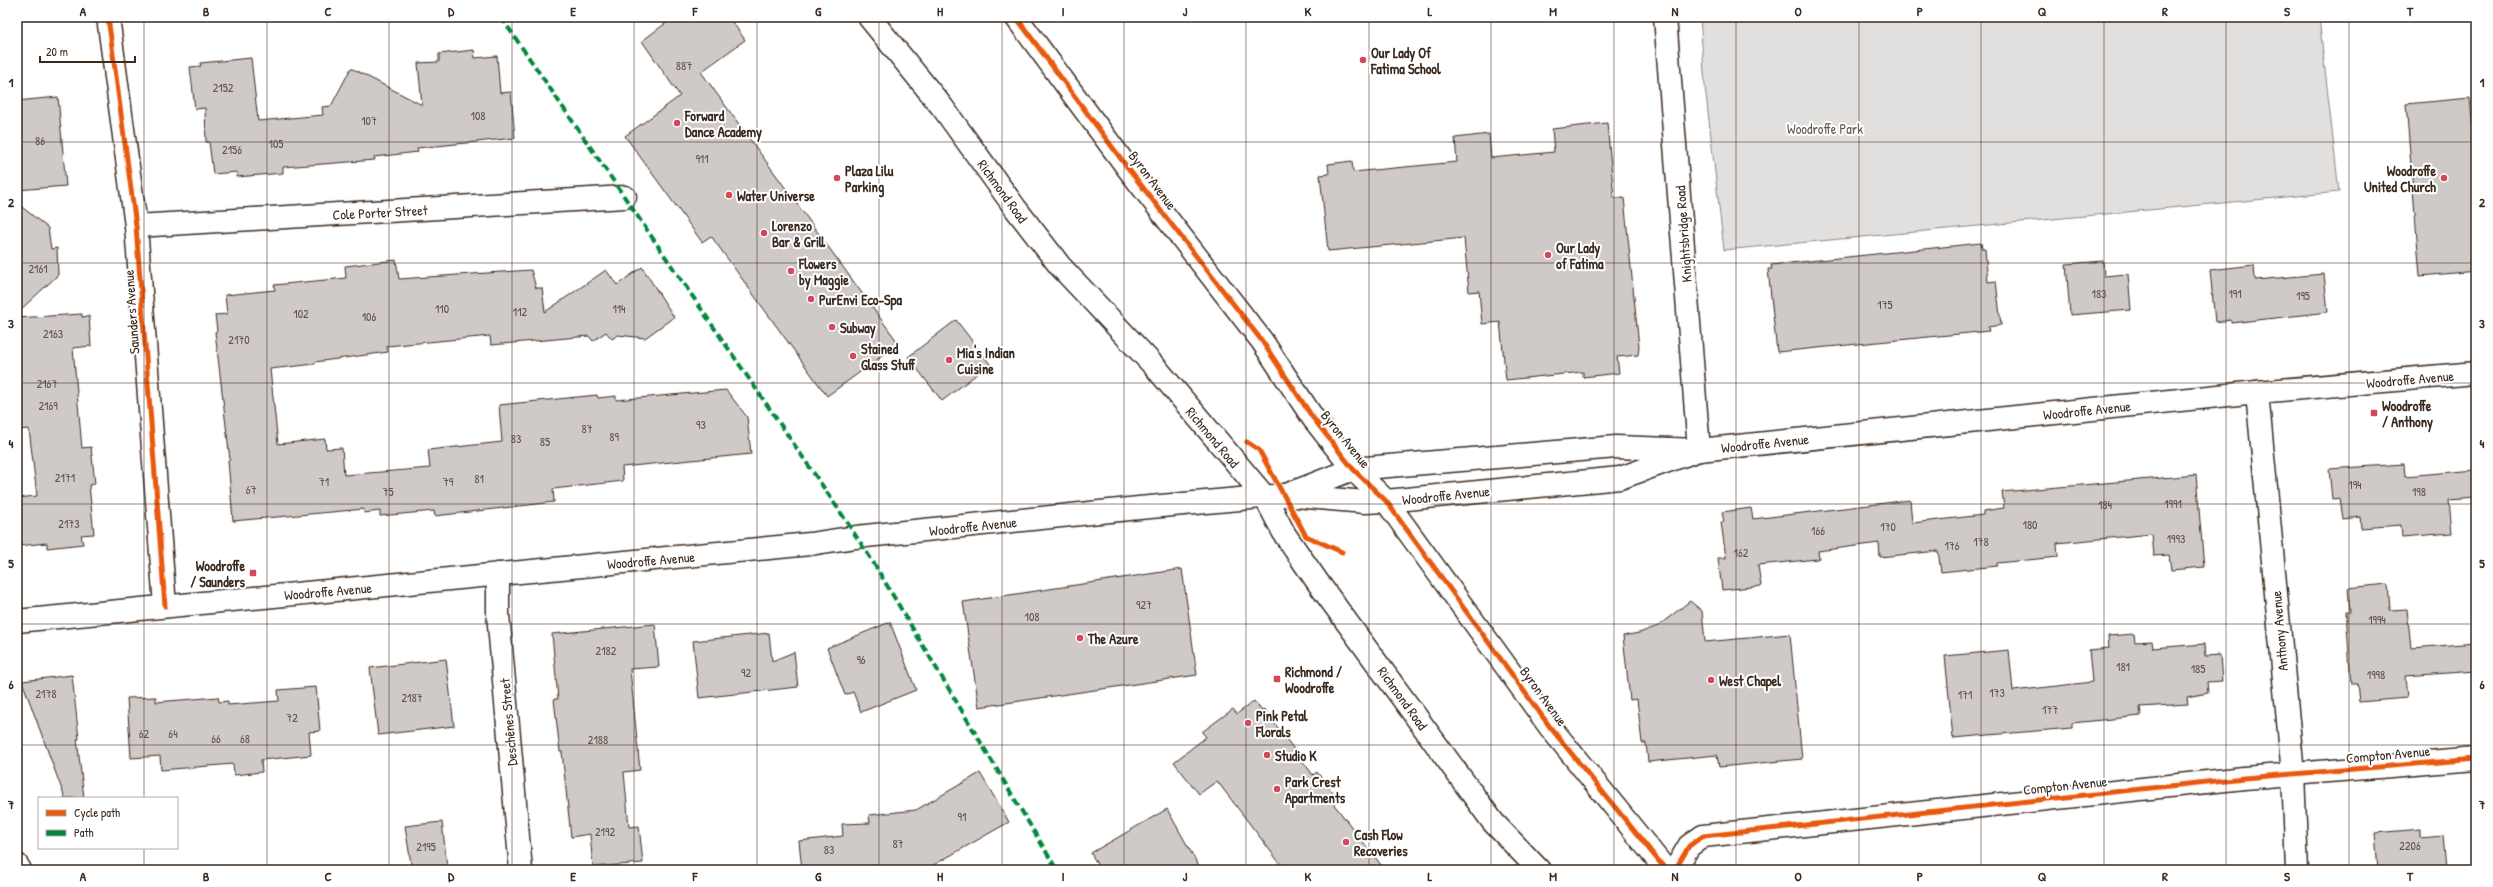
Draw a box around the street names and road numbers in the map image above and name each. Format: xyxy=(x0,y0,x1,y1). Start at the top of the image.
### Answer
street label: Byron Avenue xyxy=(1124,147,1182,214)
street label: Richmond Road xyxy=(974,156,1033,227)
street label: Knightsbridge Road xyxy=(1670,184,1697,283)
street label: Cole Porter Street xyxy=(332,200,428,224)
street label: Saunders Avenue xyxy=(119,269,143,355)
street label: Woodroffe Avenue xyxy=(2365,366,2455,392)
street label: Woodroffe Avenue xyxy=(2042,396,2132,424)
street label: Richmond Road xyxy=(1182,403,1244,472)
street label: Byron Avenue xyxy=(1316,406,1375,473)
street label: Woodroffe Avenue xyxy=(1720,429,1810,457)
street label: Woodroffe Avenue xyxy=(1401,481,1491,509)
street label: Woodroffe Avenue xyxy=(928,512,1018,540)
street label: Woodroffe Avenue xyxy=(606,547,696,573)
street label: Woodroffe Avenue xyxy=(283,578,373,604)
street label: Anthony Avenue xyxy=(2266,590,2293,672)
street label: Byron Avenue xyxy=(1515,662,1572,730)
street label: Richmond Road xyxy=(1374,663,1433,734)
street label: Deschênes Street xyxy=(495,677,521,766)
street label: Compton Avenue xyxy=(2345,741,2431,768)
street label: Compton Avenue xyxy=(2022,771,2108,800)

